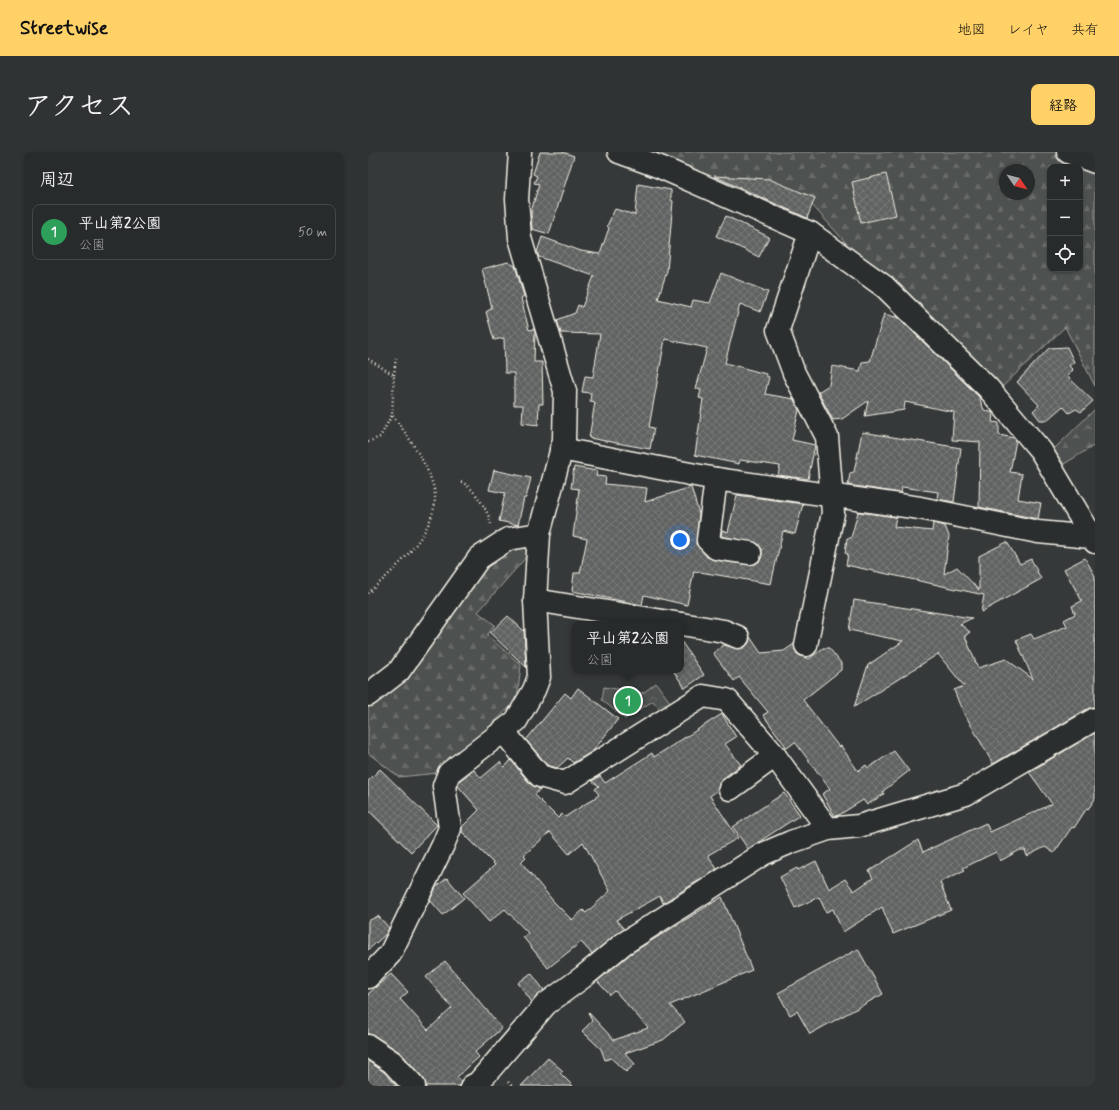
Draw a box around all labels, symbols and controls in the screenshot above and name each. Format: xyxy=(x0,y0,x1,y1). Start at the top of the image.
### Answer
text: Streetwise xyxy=(20,16,108,41)
text: 地図 xyxy=(958,21,986,39)
text: レイヤ xyxy=(1008,21,1049,39)
text: 共有 xyxy=(1071,21,1099,39)
button: 経路 xyxy=(1031,84,1095,125)
text: アクセス xyxy=(24,89,134,126)
north arrow xyxy=(999,164,1035,200)
map controls xyxy=(1047,164,1083,272)
button: + xyxy=(1047,164,1083,200)
text: 周辺 xyxy=(40,169,74,191)
button: − xyxy=(1047,200,1083,236)
text: 平山第2公園 xyxy=(79,214,161,234)
text: 1 xyxy=(51,224,57,241)
text: 50 m xyxy=(298,224,327,241)
button: locate xyxy=(1047,236,1083,272)
text: 公園 xyxy=(79,237,105,254)
your location xyxy=(670,530,690,550)
popup xyxy=(572,621,684,673)
text: 平山第2公園 xyxy=(587,629,669,649)
text: 公園 xyxy=(587,652,613,669)
pin: 1 xyxy=(615,686,641,716)

